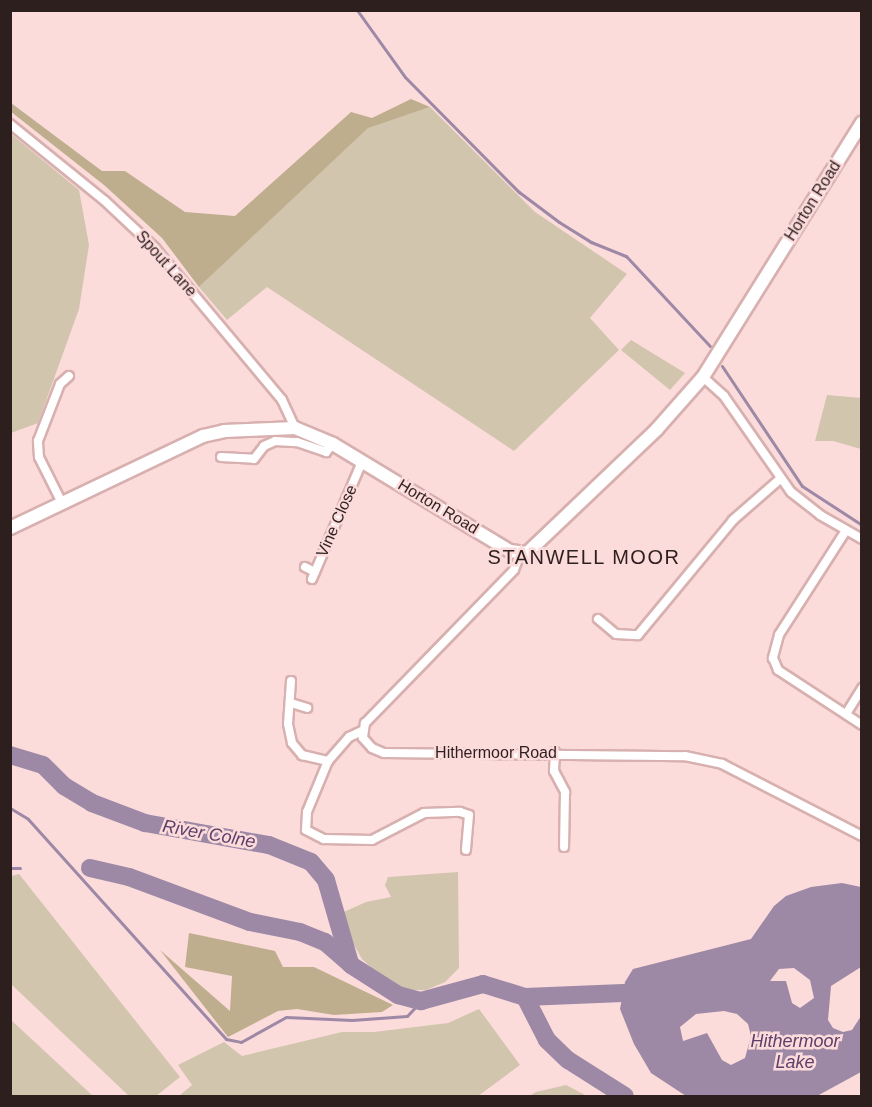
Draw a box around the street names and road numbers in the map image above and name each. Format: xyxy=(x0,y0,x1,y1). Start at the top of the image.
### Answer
street label: Horton Road xyxy=(781,157,845,245)
street label: Spout Lane xyxy=(131,227,201,301)
street label: Horton Road xyxy=(394,475,482,539)
street label: Vine Close xyxy=(313,482,361,560)
street label: Hithermoor Road xyxy=(435,743,557,763)

